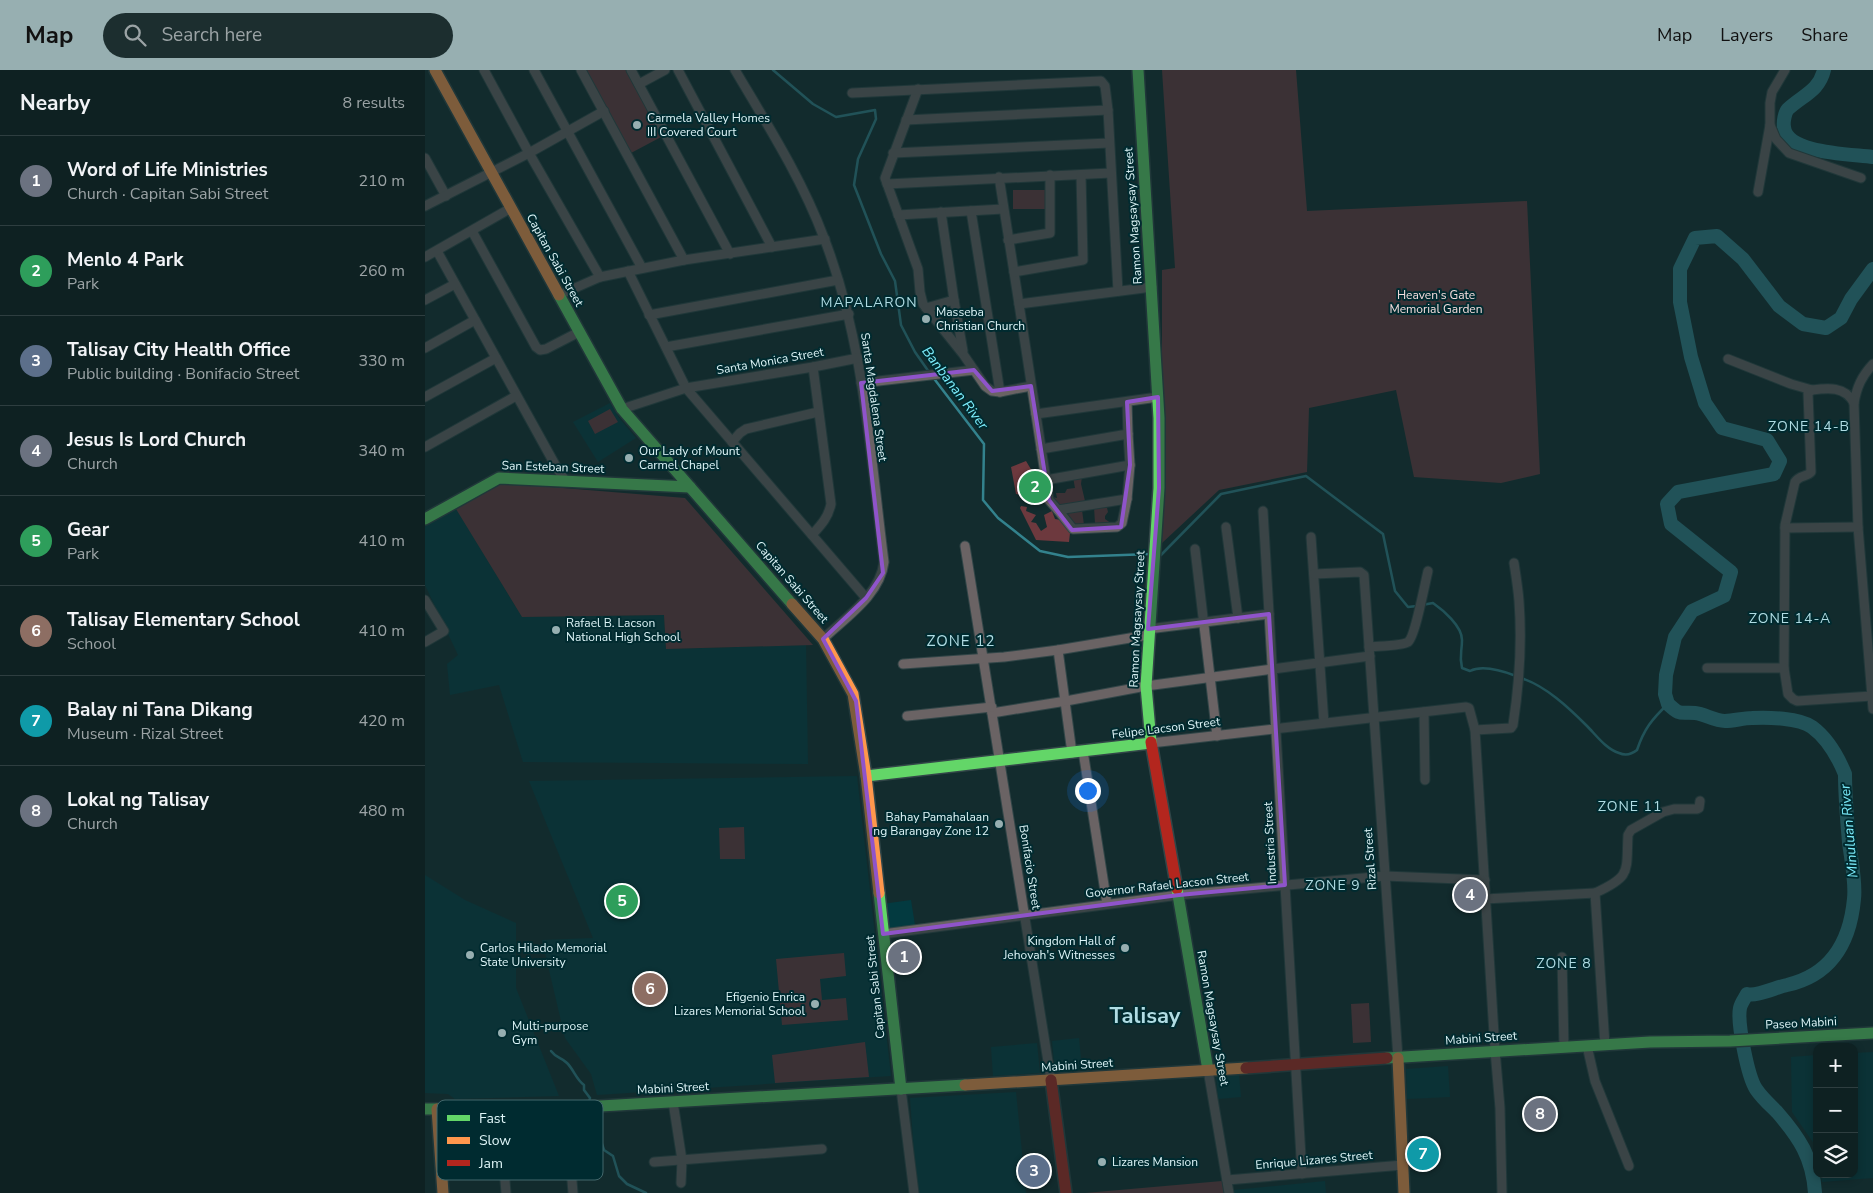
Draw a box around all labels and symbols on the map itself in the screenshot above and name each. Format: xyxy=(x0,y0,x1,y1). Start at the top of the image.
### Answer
place label: Carmela Valley Homes III Covered Court xyxy=(647,110,770,140)
marker: Carmela Valley Homes III Covered Court xyxy=(631,119,643,131)
street label: Ramon Magsaysay Street xyxy=(1120,146,1146,285)
street label: Capitan Sabi Street xyxy=(523,211,588,310)
park label: Heaven's Gate Memorial Garden xyxy=(1389,287,1483,317)
district label: MAPALARON xyxy=(820,293,918,312)
place label: Masseba Christian Church xyxy=(936,304,1025,334)
marker: Masseba Christian Church xyxy=(920,313,932,325)
street label: Santa Magdalena Street xyxy=(857,331,891,463)
water label: Banbanan River xyxy=(917,343,993,434)
street label: Santa Monica Street xyxy=(715,344,826,378)
district label: ZONE 14-B xyxy=(1768,417,1850,436)
place label: Our Lady of Mount Carmel Chapel xyxy=(639,443,741,473)
marker: Our Lady of Mount Carmel Chapel xyxy=(623,452,635,464)
street label: San Esteban Street xyxy=(501,457,605,477)
pin: 2 xyxy=(1019,468,1051,506)
street label: Capitan Sabi Street xyxy=(752,538,833,627)
street label: Ramon Magsaysay Street xyxy=(1125,549,1149,688)
district label: ZONE 14-A xyxy=(1749,609,1831,628)
place label: Rafael B. Lacson National High School xyxy=(566,615,681,645)
marker: Rafael B. Lacson National High School xyxy=(550,624,562,636)
district label: ZONE 12 xyxy=(927,631,995,651)
street label: Felipe Lacson Street xyxy=(1111,713,1222,743)
your location xyxy=(1075,778,1101,804)
water label: Minuluan River xyxy=(1835,782,1863,879)
district label: ZONE 11 xyxy=(1598,797,1662,816)
street label: Industria Street xyxy=(1260,800,1280,885)
place label: Bahay Pamahalaan ng Barangay Zone 12 xyxy=(873,809,989,839)
marker: Bahay Pamahalaan ng Barangay Zone 12 xyxy=(993,818,1005,830)
street label: Bonifacio Street xyxy=(1015,824,1045,911)
street label: Rizal Street xyxy=(1360,827,1380,891)
street label: Governor Rafael Lacson Street xyxy=(1085,868,1250,902)
district label: ZONE 9 xyxy=(1305,876,1361,895)
pin: 4 xyxy=(1454,876,1486,914)
pin: 5 xyxy=(606,882,638,920)
place label: Kingdom Hall of Jehovah's Witnesses xyxy=(1002,933,1116,963)
street label: Capitan Sabi Street xyxy=(862,934,888,1039)
pin: 1 xyxy=(888,938,920,976)
place label: Carlos Hilado Memorial State University xyxy=(480,940,607,970)
marker: Kingdom Hall of Jehovah's Witnesses xyxy=(1119,942,1131,954)
marker: Carlos Hilado Memorial State University xyxy=(464,949,476,961)
street label: Ramon Magsaysay Street xyxy=(1193,949,1233,1088)
district label: ZONE 8 xyxy=(1536,954,1592,973)
pin: 6 xyxy=(634,970,666,1008)
place label: Efigenio Enrica Lizares Memorial School xyxy=(674,989,805,1019)
marker: Efigenio Enrica Lizares Memorial School xyxy=(809,998,821,1010)
district label: Talisay xyxy=(1110,1001,1181,1031)
street label: Paseo Mabini xyxy=(1765,1013,1837,1033)
place label: Multi-purpose Gym xyxy=(512,1018,588,1048)
marker: Multi-purpose Gym xyxy=(496,1027,508,1039)
street label: Mabini Street xyxy=(1445,1027,1518,1048)
street label: Mabini Street xyxy=(1041,1054,1114,1075)
street label: Mabini Street xyxy=(637,1078,710,1098)
pin: 8 xyxy=(1524,1095,1556,1133)
legend xyxy=(437,1100,603,1180)
text: Fast xyxy=(479,1109,505,1128)
text: Slow xyxy=(479,1131,511,1150)
pin: 7 xyxy=(1407,1135,1439,1173)
street label: Enrique Lizares Street xyxy=(1255,1147,1374,1173)
pin: 3 xyxy=(1018,1152,1050,1190)
text: Jam xyxy=(478,1154,503,1173)
place label: Lizares Mansion xyxy=(1112,1154,1198,1170)
marker: Lizares Mansion xyxy=(1096,1156,1108,1168)

